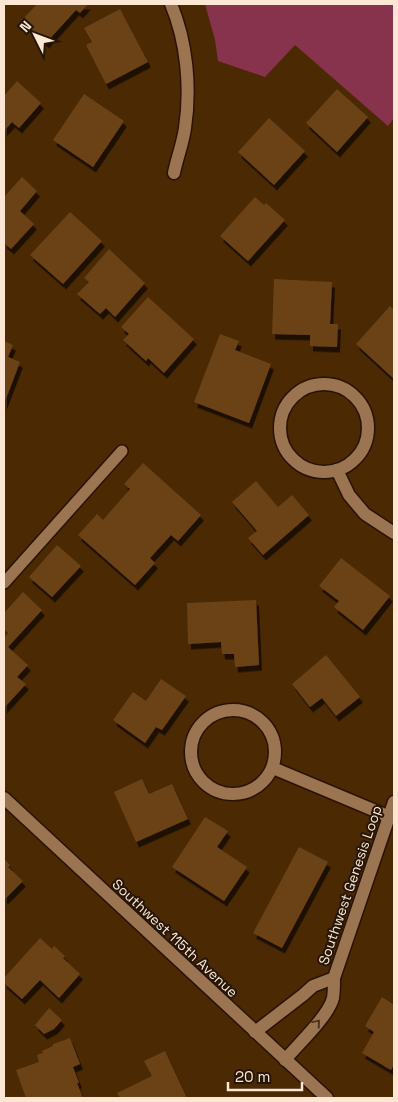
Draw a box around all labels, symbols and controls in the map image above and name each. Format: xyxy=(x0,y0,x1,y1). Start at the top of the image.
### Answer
north arrow xyxy=(10,10,60,60)
text: N xyxy=(16,17,35,36)
street label: Southwest Genesis Loop xyxy=(314,803,386,967)
street label: Southwest 115th Avenue xyxy=(108,875,242,1001)
one-way arrow xyxy=(311,1020,319,1029)
scale bar xyxy=(228,1060,302,1092)
text: 20 m xyxy=(235,1067,270,1086)

